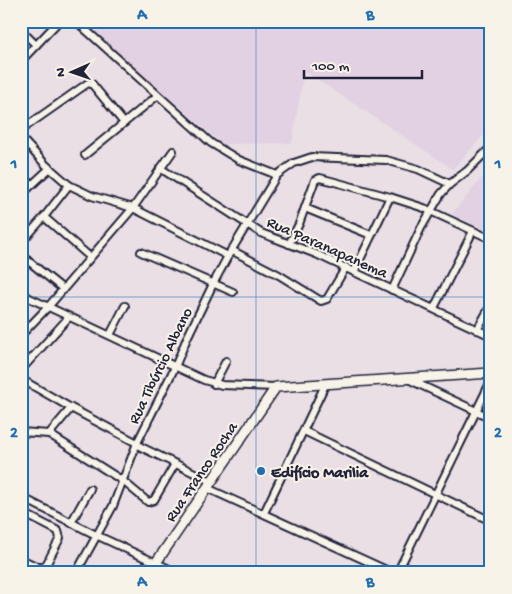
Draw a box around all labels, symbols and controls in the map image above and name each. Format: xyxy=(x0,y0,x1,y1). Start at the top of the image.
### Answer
text: A xyxy=(136,7,148,26)
text: B xyxy=(365,7,375,26)
north arrow xyxy=(48,48,98,98)
scale bar xyxy=(304,48,422,80)
text: 100 m xyxy=(311,58,350,76)
text: N xyxy=(53,68,70,77)
text: 1 xyxy=(10,156,17,175)
text: 1 xyxy=(494,156,501,175)
street label: Rua Paranapanema xyxy=(263,214,391,285)
street label: Rua Tibúrcio Albano xyxy=(126,305,199,428)
street label: Rua Franco Rocha xyxy=(163,419,244,526)
text: 2 xyxy=(10,425,18,444)
text: 2 xyxy=(494,425,502,444)
place label: Edifício Marilia xyxy=(271,464,369,484)
marker: Edifício Marilia xyxy=(255,465,267,477)
text: A xyxy=(136,574,148,593)
text: B xyxy=(365,574,375,593)

